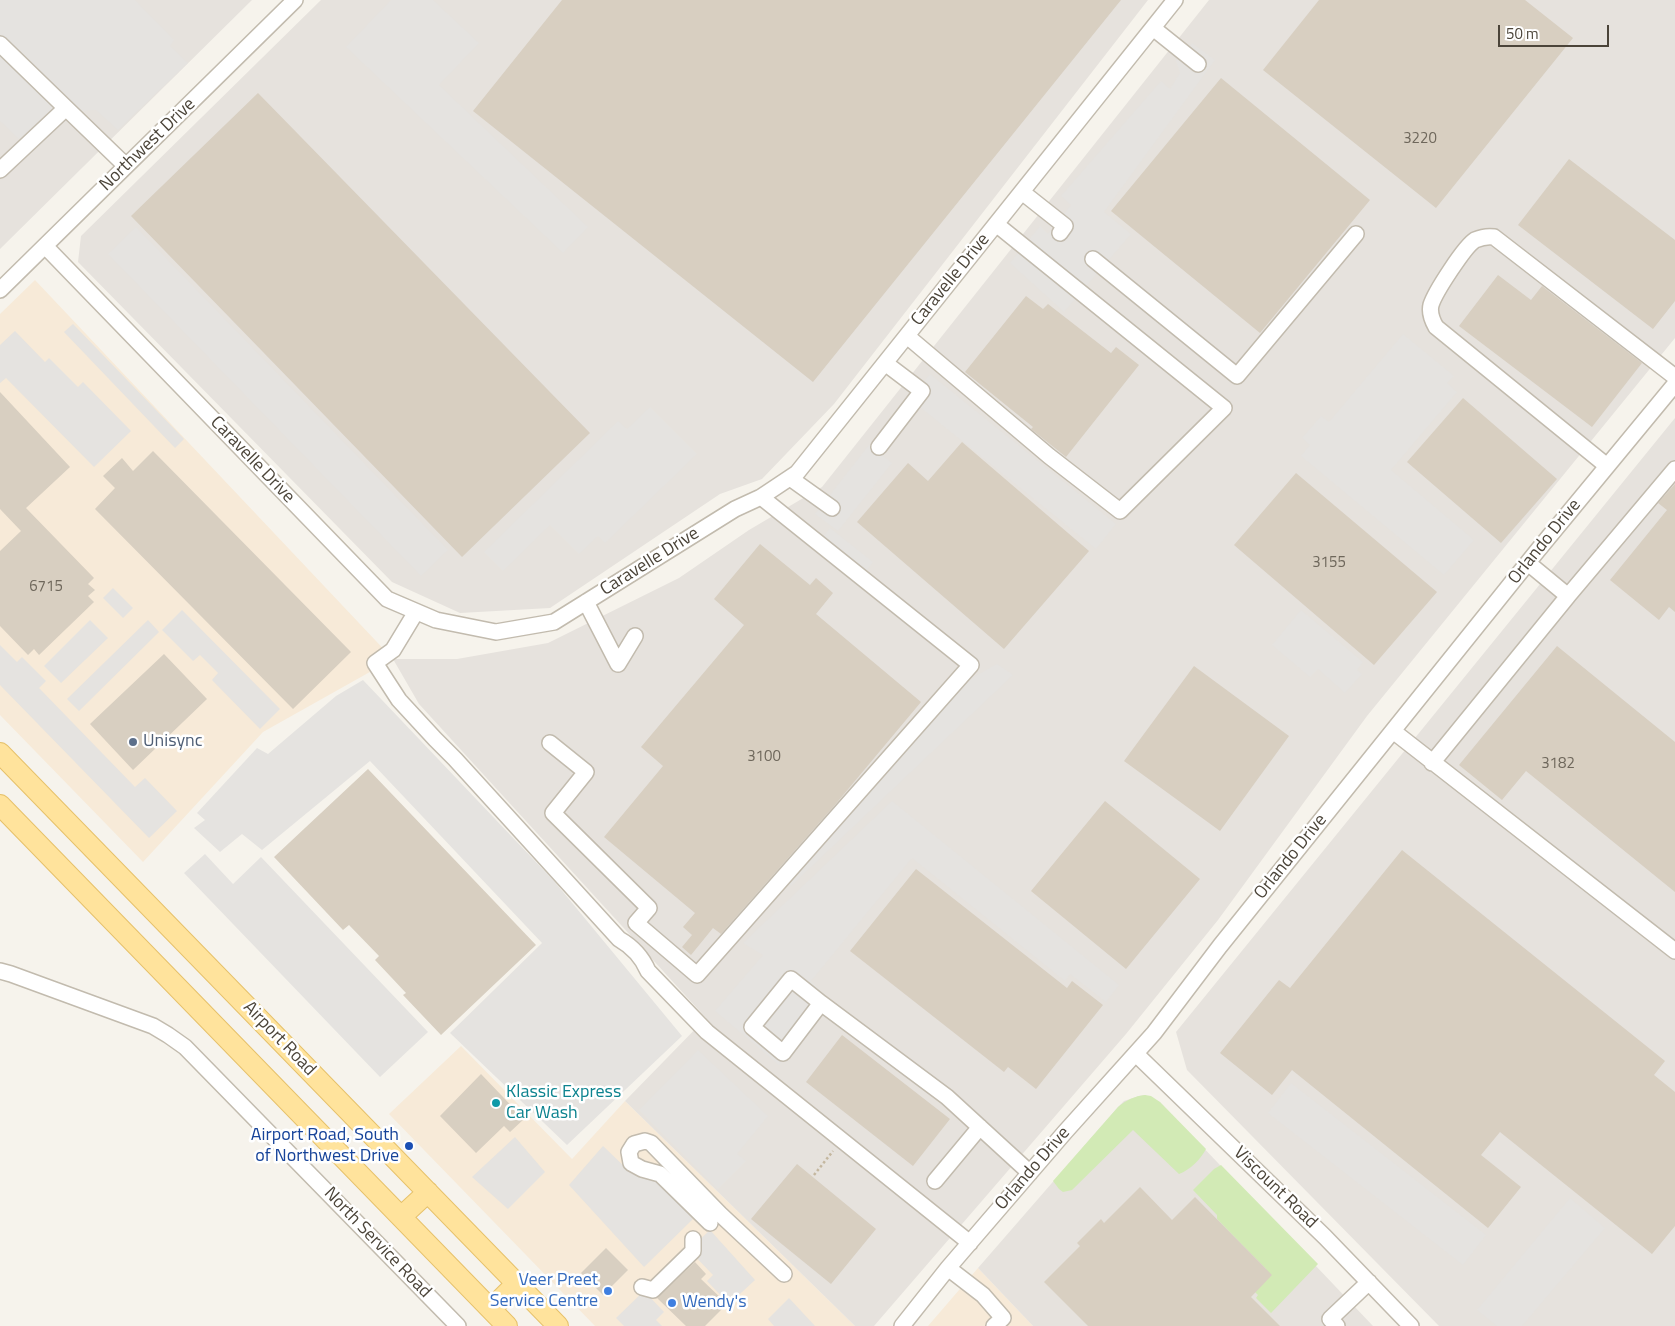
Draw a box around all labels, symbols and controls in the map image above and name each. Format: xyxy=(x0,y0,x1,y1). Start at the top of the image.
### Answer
scale bar xyxy=(1500,15,1611,47)
text: 50 m xyxy=(1506,22,1539,45)
street label: Northwest Drive xyxy=(96,94,200,196)
house number: 3220 xyxy=(1403,130,1437,148)
street label: Caravelle Drive xyxy=(907,230,995,330)
street label: Caravelle Drive xyxy=(205,412,299,508)
street label: Orlando Drive xyxy=(1504,495,1586,589)
street label: Caravelle Drive xyxy=(597,523,703,601)
house number: 3155 xyxy=(1312,554,1346,572)
house number: 6715 xyxy=(29,578,63,596)
place label: Unisync xyxy=(143,731,203,753)
marker: Unisync xyxy=(127,736,139,748)
house number: 3100 xyxy=(747,748,781,766)
house number: 3182 xyxy=(1541,755,1575,773)
street label: Orlando Drive xyxy=(1250,810,1332,904)
street label: Airport Road xyxy=(238,997,320,1081)
place label: Klassic Express Car Wash xyxy=(506,1082,621,1124)
marker: Klassic Express Car Wash xyxy=(490,1097,502,1109)
street label: Orlando Drive xyxy=(991,1123,1075,1215)
place label: Airport Road, South of Northwest Drive xyxy=(251,1125,399,1168)
marker: Airport Road, South of Northwest Drive xyxy=(403,1140,415,1152)
street label: Viscount Road xyxy=(1228,1143,1322,1233)
street label: North Service Road xyxy=(319,1183,435,1303)
place label: Veer Preet Service Centre xyxy=(490,1270,598,1312)
marker: Veer Preet Service Centre xyxy=(602,1285,614,1297)
place label: Wendy's xyxy=(682,1292,747,1314)
marker: Wendy's xyxy=(666,1297,678,1309)

